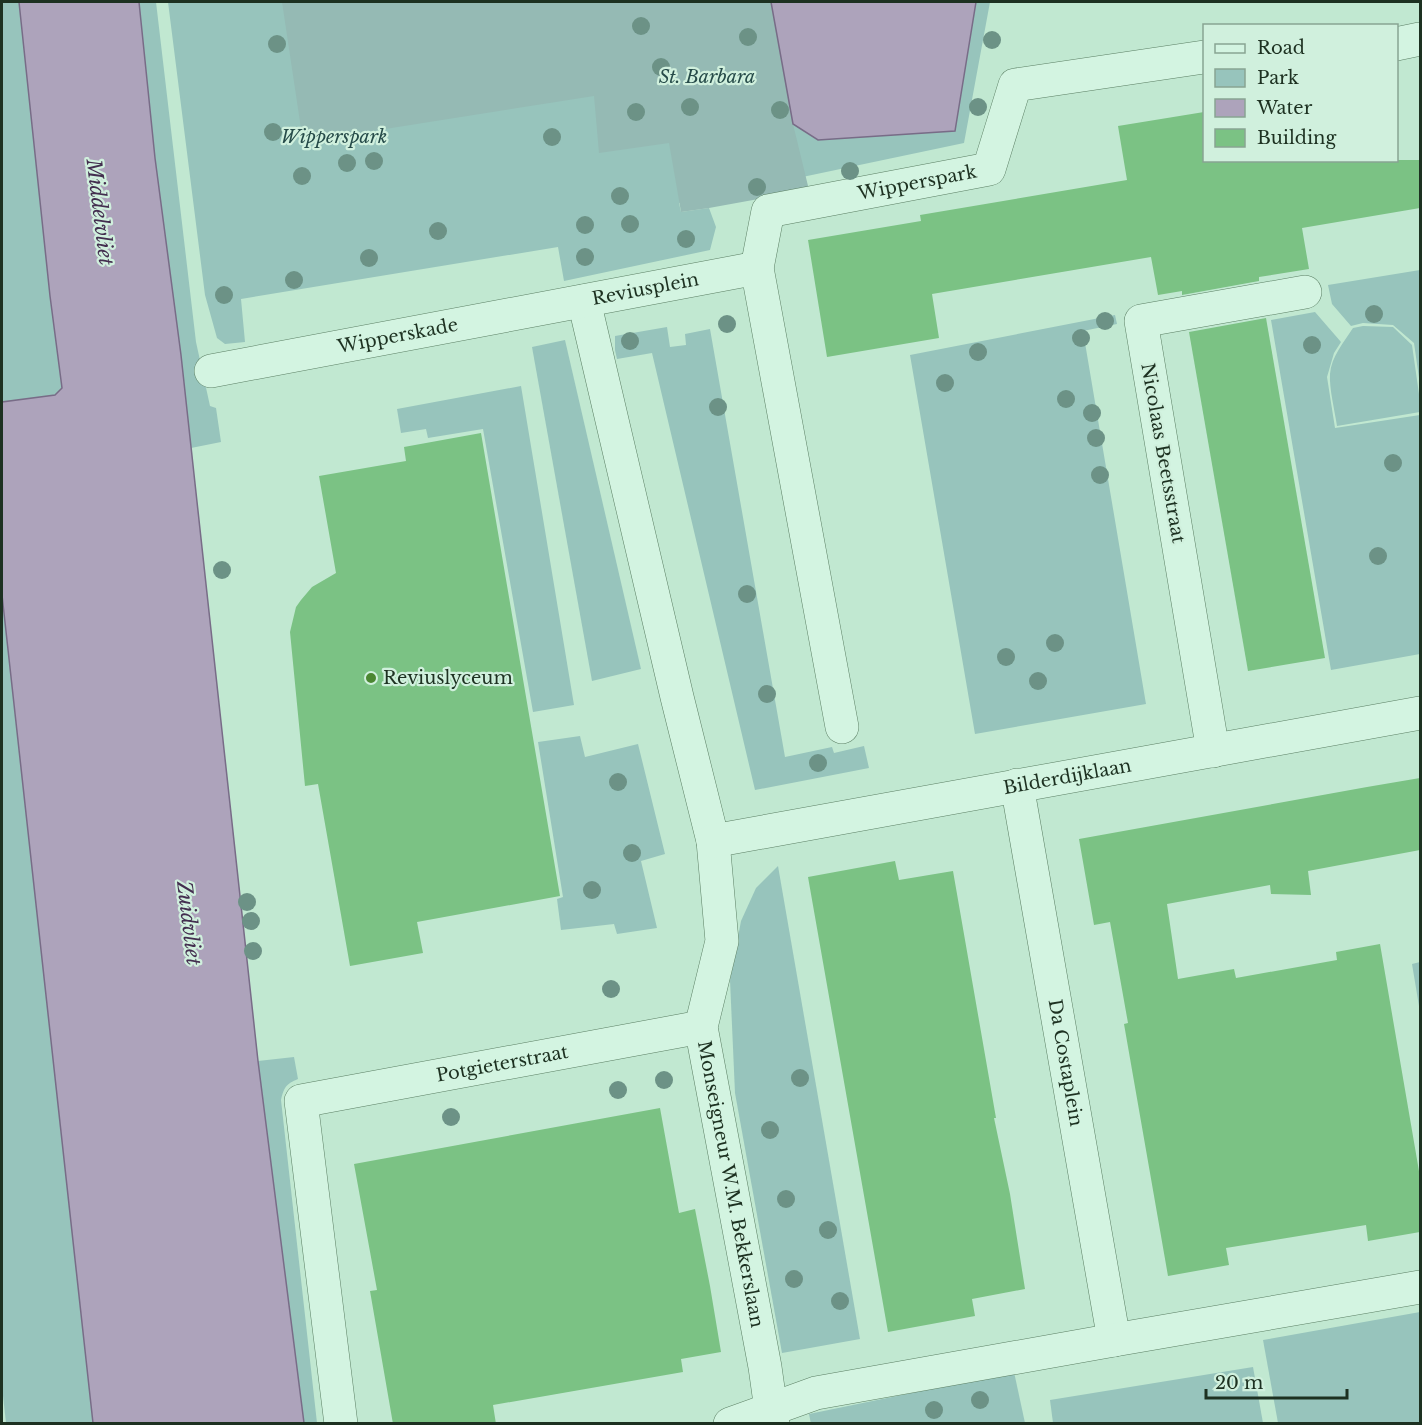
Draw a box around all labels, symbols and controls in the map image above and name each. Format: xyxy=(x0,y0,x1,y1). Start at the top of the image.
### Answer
legend xyxy=(1203,24,1398,162)
text: Road xyxy=(1257,37,1305,59)
park label: St. Barbara xyxy=(659,66,755,88)
text: Park xyxy=(1257,67,1299,89)
text: Water xyxy=(1256,97,1313,119)
park label: Wipperspark xyxy=(281,126,387,148)
text: Building xyxy=(1257,127,1336,149)
water label: Middelvliet xyxy=(81,156,119,267)
street label: Wipperspark xyxy=(855,161,979,205)
street label: Reviusplein xyxy=(590,268,701,310)
street label: Wipperskade xyxy=(335,314,460,358)
street label: Nicolaas Beetsstraat xyxy=(1136,361,1190,545)
place label: Reviuslyceum xyxy=(383,667,513,689)
marker: Reviuslyceum xyxy=(364,671,378,685)
street label: Bilderdijklaan xyxy=(1001,754,1133,799)
water label: Zuidvliet xyxy=(172,878,206,967)
street label: Da Costaplein xyxy=(1044,997,1087,1128)
street label: Monseigneur W.M. Bekkerslaan xyxy=(693,1039,768,1329)
street label: Potgieterstraat xyxy=(434,1041,570,1087)
scale bar xyxy=(1206,1362,1347,1400)
text: 20 m xyxy=(1215,1372,1263,1394)

